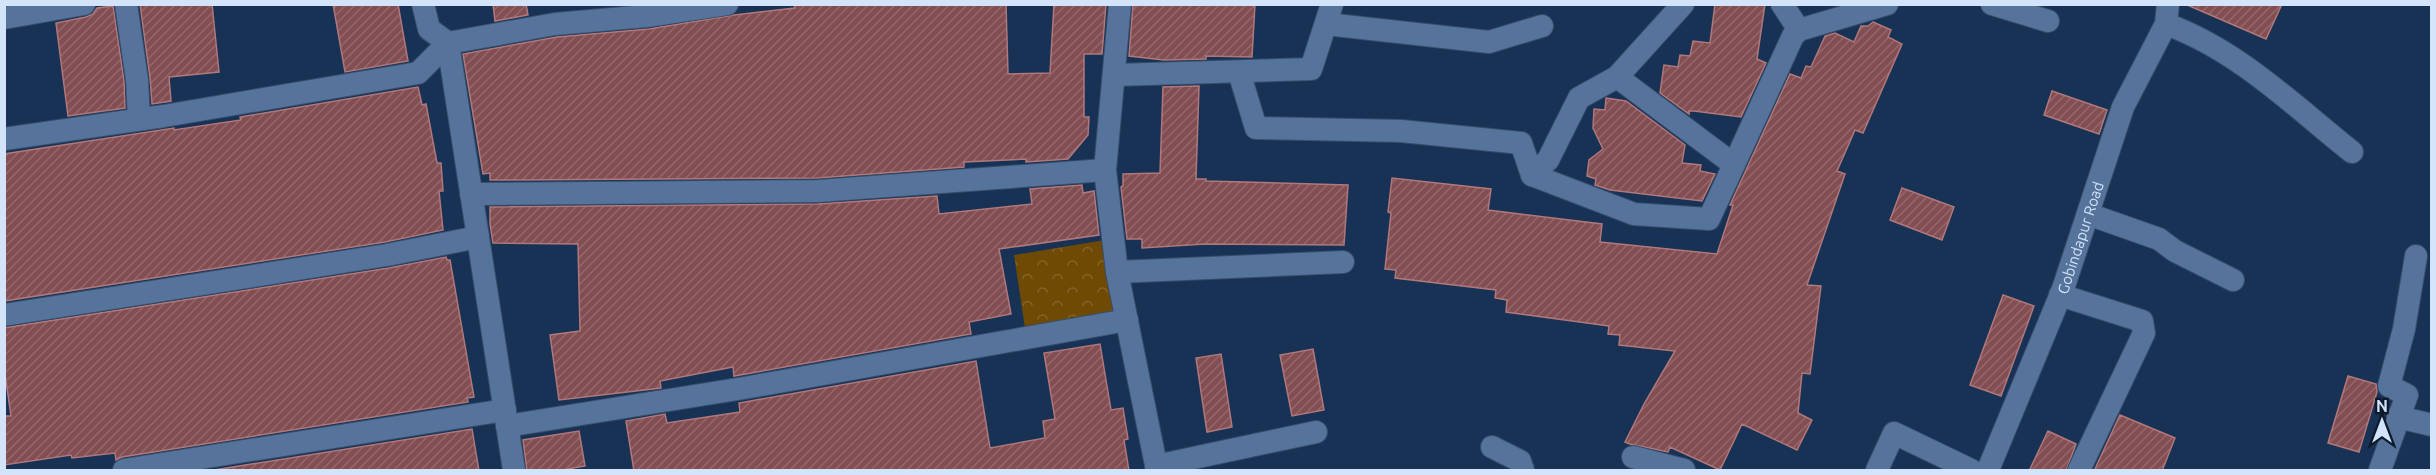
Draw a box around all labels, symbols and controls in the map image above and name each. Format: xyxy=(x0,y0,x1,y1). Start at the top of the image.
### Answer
street label: Gobindapur Road xyxy=(2053,179,2106,296)
north arrow xyxy=(2352,391,2412,451)
text: N xyxy=(2376,397,2388,415)

